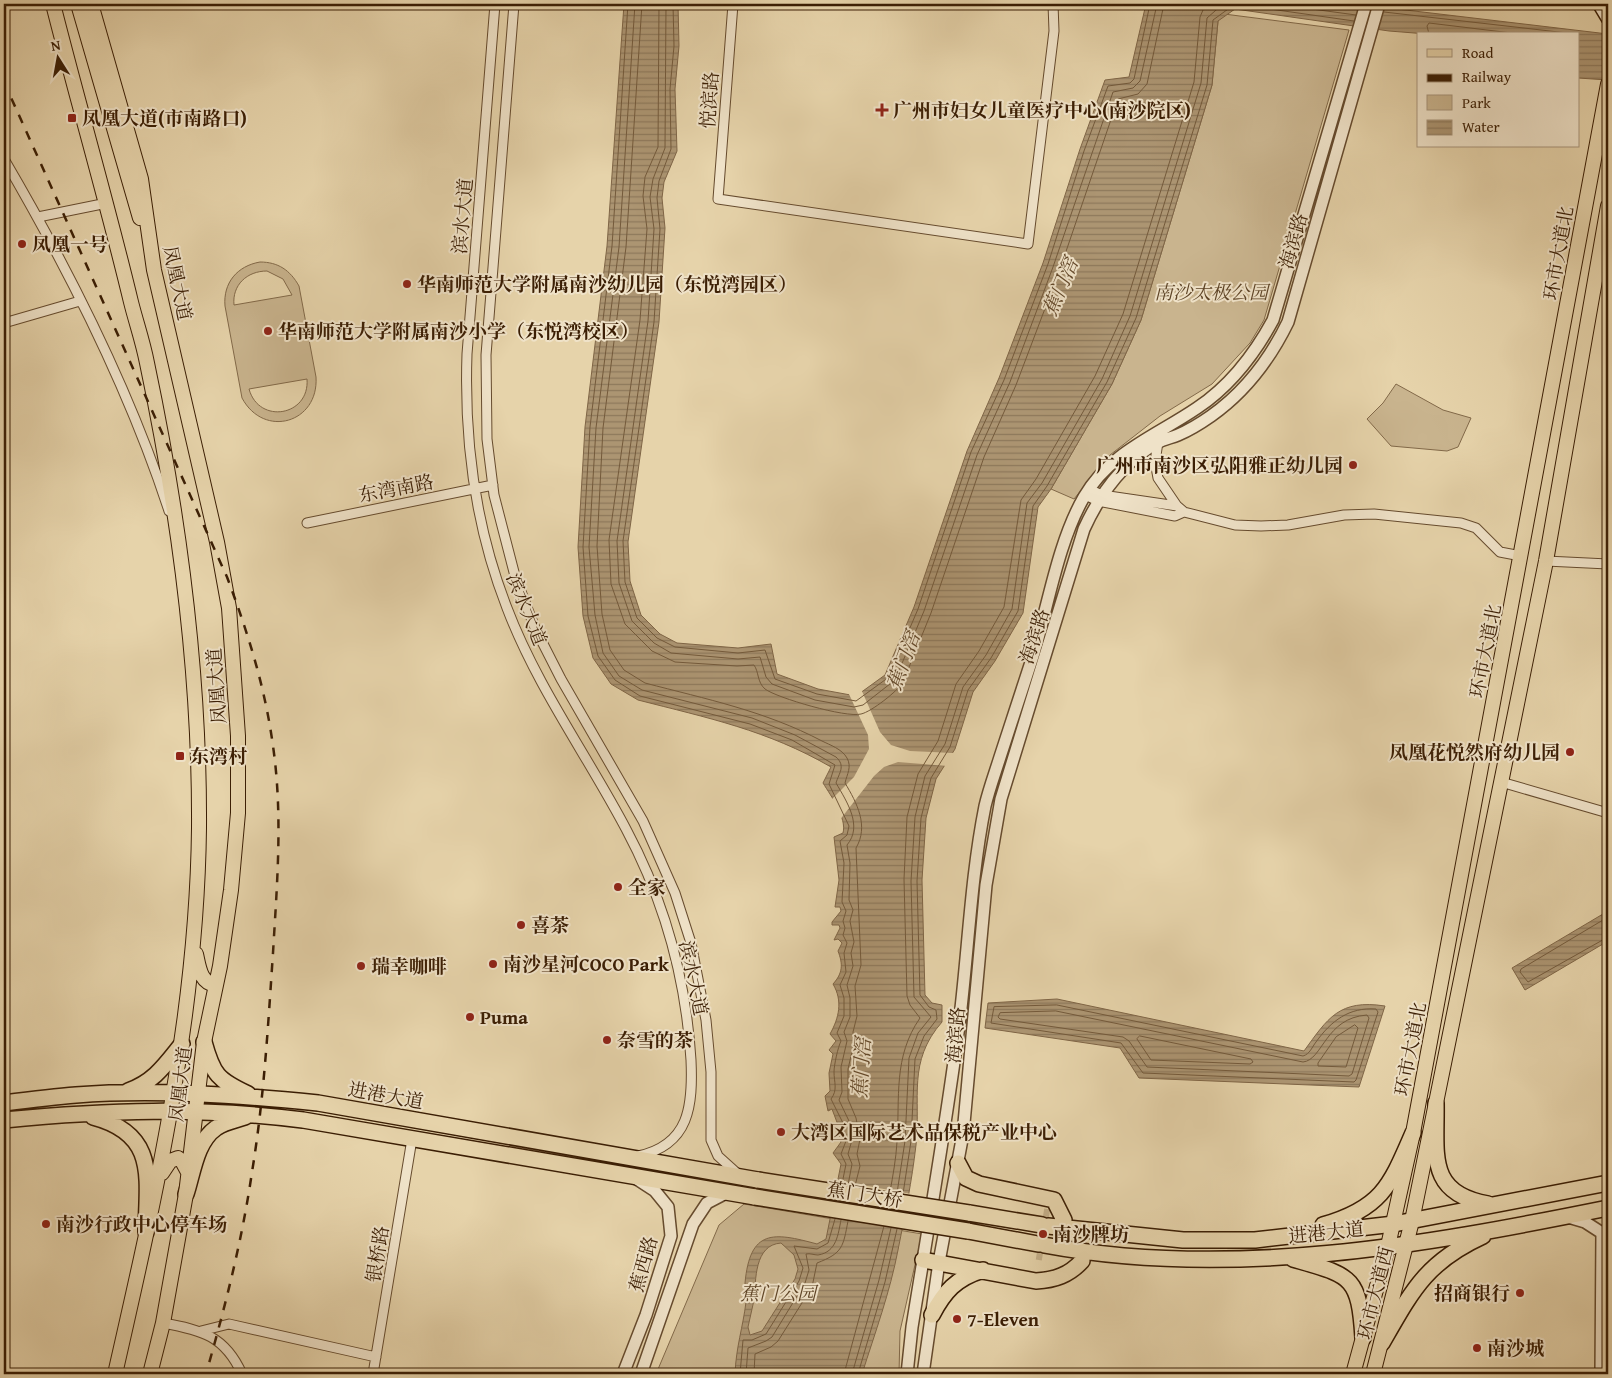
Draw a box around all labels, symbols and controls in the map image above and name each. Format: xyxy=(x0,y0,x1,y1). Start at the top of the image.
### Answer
north arrow xyxy=(32,32,82,82)
legend xyxy=(1417,32,1580,148)
text: N xyxy=(49,34,63,56)
text: Road xyxy=(1462,42,1493,63)
text: Railway xyxy=(1462,66,1512,87)
street label: 悦滨路 xyxy=(693,71,725,129)
text: Park xyxy=(1462,92,1491,113)
place label: 广州市妇女儿童医疗中心(南沙院区) xyxy=(893,96,1191,124)
marker: 广州市妇女儿童医疗中心(南沙院区) xyxy=(875,103,889,117)
place label: 凤凰大道(市南路口) xyxy=(82,104,247,132)
marker: 凤凰大道(市南路口) xyxy=(66,112,78,124)
text: Water xyxy=(1462,116,1500,137)
street label: 滨水大道 xyxy=(445,177,479,255)
street label: 环市大道北 xyxy=(1536,204,1580,302)
street label: 海滨路 xyxy=(1272,210,1314,272)
place label: 凤凰一号 xyxy=(32,230,108,258)
marker: 凤凰一号 xyxy=(16,238,28,250)
street label: 凤凰大道 xyxy=(156,243,200,323)
water label: 蕉门滘 xyxy=(1034,251,1086,320)
place label: 华南师范大学附属南沙幼儿园（东悦湾园区） xyxy=(417,270,797,298)
marker: 华南师范大学附属南沙幼儿园（东悦湾园区） xyxy=(401,278,413,290)
park label: 南沙太极公园 xyxy=(1154,278,1271,306)
place label: 华南师范大学附属南沙小学（东悦湾校区） xyxy=(278,317,639,345)
marker: 华南师范大学附属南沙小学（东悦湾校区） xyxy=(262,325,274,337)
place label: 广州市南沙区弘阳雅正幼儿园 xyxy=(1096,451,1343,479)
marker: 广州市南沙区弘阳雅正幼儿园 xyxy=(1347,459,1359,471)
street label: 东湾南路 xyxy=(356,467,436,509)
street label: 滨水大道 xyxy=(500,569,554,649)
street label: 环市大道北 xyxy=(1462,602,1508,700)
street label: 海滨路 xyxy=(1012,605,1056,667)
water label: 蕉门滘 xyxy=(879,625,927,694)
street label: 凤凰大道 xyxy=(199,647,233,725)
place label: 凤凰花悦然府幼儿园 xyxy=(1389,738,1560,766)
place label: 东湾村 xyxy=(190,742,247,770)
marker: 凤凰花悦然府幼儿园 xyxy=(1564,746,1576,758)
marker: 东湾村 xyxy=(174,750,186,762)
place label: 全家 xyxy=(628,873,666,901)
marker: 全家 xyxy=(612,881,624,893)
place label: 喜茶 xyxy=(531,911,569,939)
marker: 喜茶 xyxy=(515,919,527,931)
street label: 滨水大道 xyxy=(672,938,716,1018)
place label: 南沙星河COCO Park xyxy=(503,950,669,978)
place label: 瑞幸咖啡 xyxy=(371,952,447,980)
marker: 南沙星河COCO Park xyxy=(487,958,499,970)
marker: 瑞幸咖啡 xyxy=(355,960,367,972)
street label: 环市大道北 xyxy=(1387,1000,1433,1098)
place label: Puma xyxy=(480,1003,528,1031)
street label: 海滨路 xyxy=(939,1005,971,1065)
marker: Puma xyxy=(464,1011,476,1023)
place label: 奈雪的茶 xyxy=(617,1026,693,1054)
marker: 奈雪的茶 xyxy=(601,1034,613,1046)
water label: 蕉门滘 xyxy=(844,1034,877,1099)
street label: 凤凰大道 xyxy=(161,1045,199,1123)
street label: 进港大道 xyxy=(346,1075,426,1115)
place label: 大湾区国际艺术品保税产业中心 xyxy=(791,1118,1057,1146)
marker: 大湾区国际艺术品保税产业中心 xyxy=(775,1126,787,1138)
street label: 蕉门大桥 xyxy=(825,1174,905,1214)
place label: 南沙行政中心停车场 xyxy=(56,1210,227,1238)
street label: 进港大道 xyxy=(1287,1214,1365,1250)
marker: 南沙行政中心停车场 xyxy=(40,1218,52,1230)
place label: 南沙牌坊 xyxy=(1053,1220,1129,1248)
street label: 银桥路 xyxy=(359,1224,395,1284)
marker: 南沙牌坊 xyxy=(1037,1228,1049,1240)
street label: 蕉西路 xyxy=(622,1233,664,1295)
street label: 环市大道西 xyxy=(1350,1244,1400,1342)
park label: 蕉门公园 xyxy=(740,1279,819,1307)
place label: 招商银行 xyxy=(1434,1279,1510,1307)
marker: 招商银行 xyxy=(1514,1287,1526,1299)
place label: 7-Eleven xyxy=(967,1305,1040,1333)
marker: 7-Eleven xyxy=(951,1313,963,1325)
place label: 南沙城 xyxy=(1487,1334,1544,1362)
marker: 南沙城 xyxy=(1471,1342,1483,1354)

